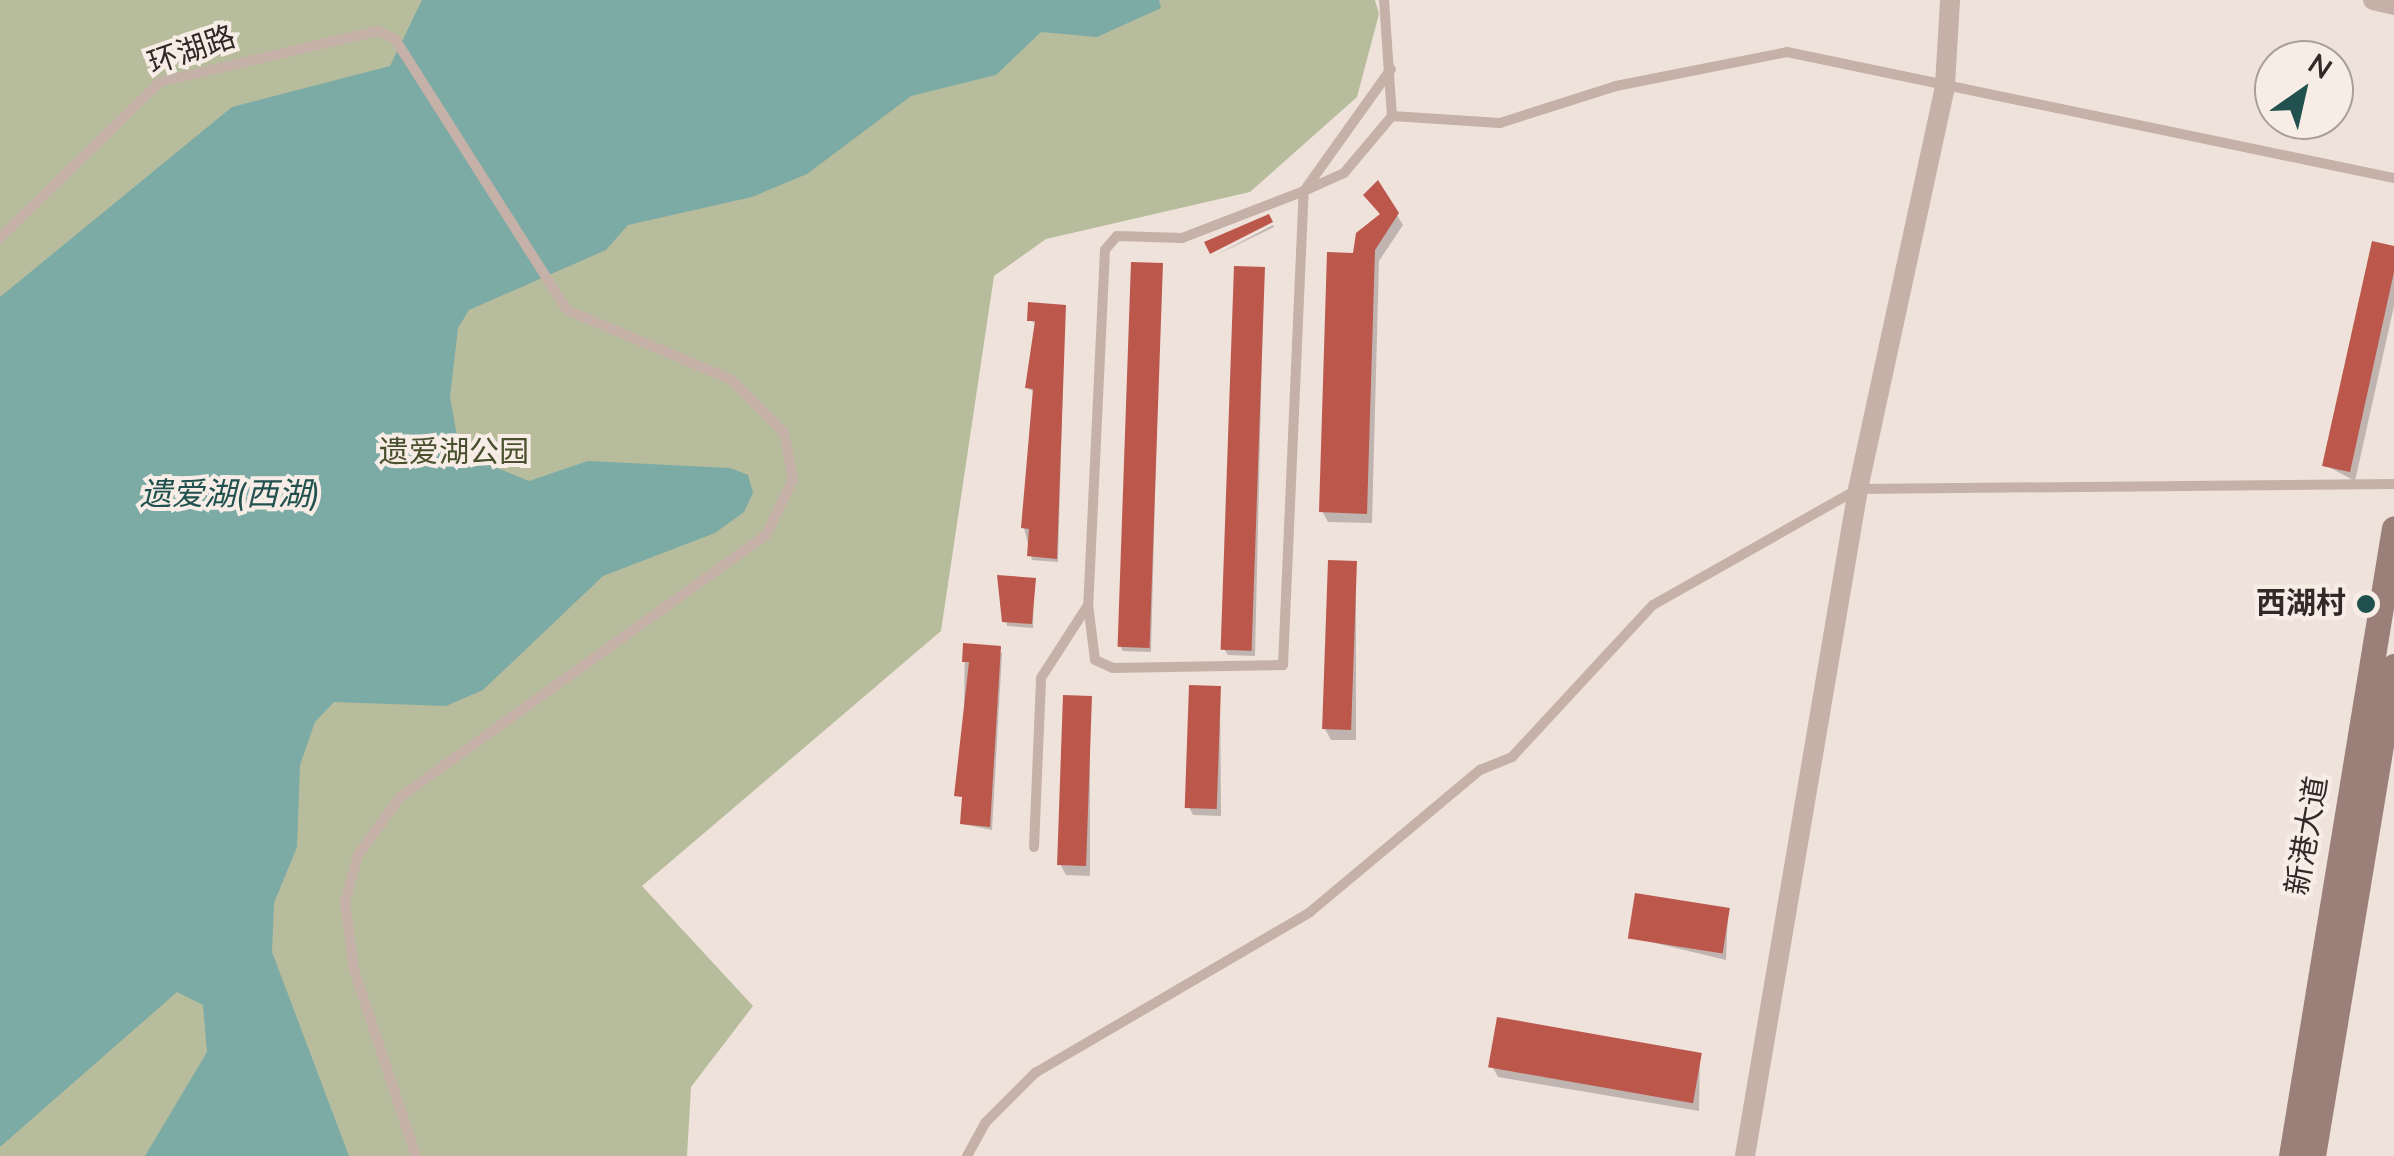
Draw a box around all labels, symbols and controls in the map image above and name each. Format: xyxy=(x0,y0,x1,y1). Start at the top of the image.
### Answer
street label: 环湖路 xyxy=(144,19,240,83)
north arrow xyxy=(2254,40,2354,140)
text: N xyxy=(2300,45,2339,88)
park label: 遗爱湖公园 xyxy=(379,435,529,471)
water label: 遗爱湖(西湖) xyxy=(140,476,320,514)
place label: 西湖村 xyxy=(2256,586,2346,622)
marker: 西湖村 xyxy=(2355,593,2377,615)
street label: 新港大道 xyxy=(2280,774,2336,898)

